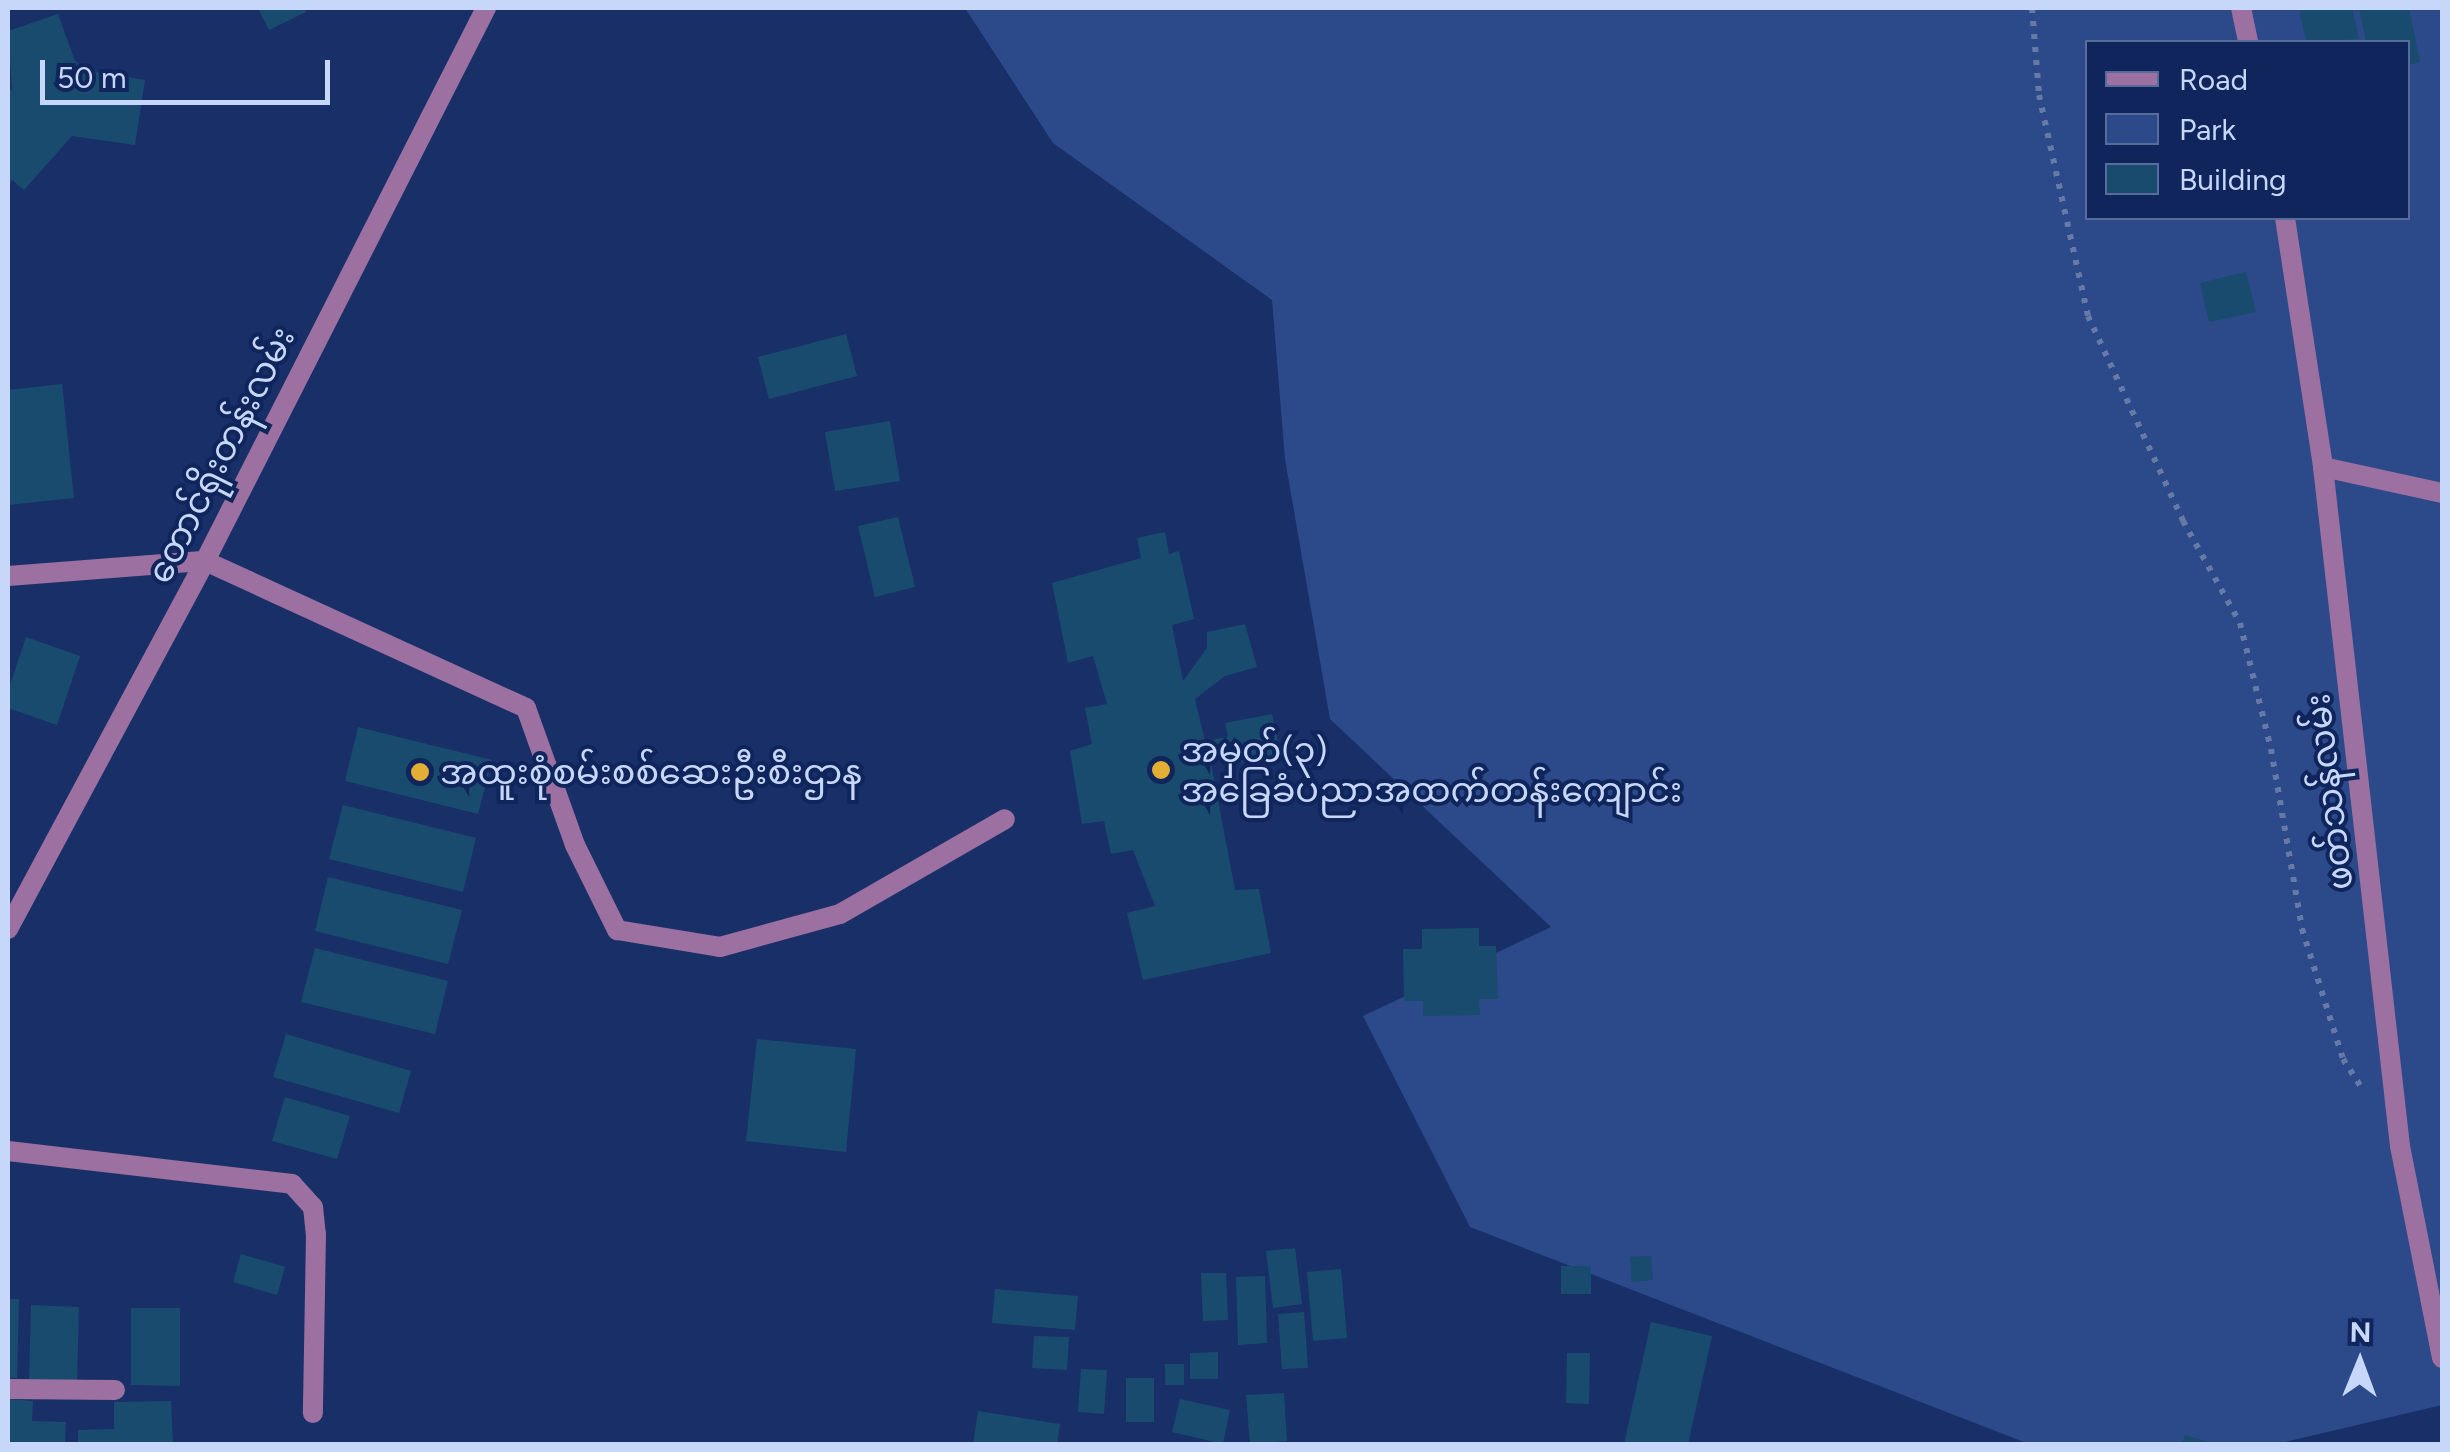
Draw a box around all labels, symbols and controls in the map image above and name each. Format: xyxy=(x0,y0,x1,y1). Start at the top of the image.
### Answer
scale bar xyxy=(45,40,335,102)
legend xyxy=(2085,40,2410,220)
text: 50 m xyxy=(57,59,126,96)
text: Road xyxy=(2179,61,2248,98)
text: Park xyxy=(2179,111,2236,148)
text: Building xyxy=(2179,161,2287,198)
street label: တောင်ရိုးတန်းလမ်း xyxy=(138,320,304,590)
street label: ဖတ်သန်လမ်း xyxy=(2296,691,2362,893)
place label: အမှတ်(၃) အခြေခံပညာအထက်တန်းကျောင်း xyxy=(1181,729,1682,811)
place label: အထူးစုံစမ်းစစ်ဆေးဦးစီးဌာန xyxy=(440,751,862,793)
marker: အမှတ်(၃) အခြေခံပညာအထက်တန်းကျောင်း xyxy=(1150,759,1172,781)
marker: အထူးစုံစမ်းစစ်ဆေးဦးစီးဌာန xyxy=(409,761,431,783)
north arrow xyxy=(2310,1312,2410,1412)
text: N xyxy=(2349,1315,2372,1349)

